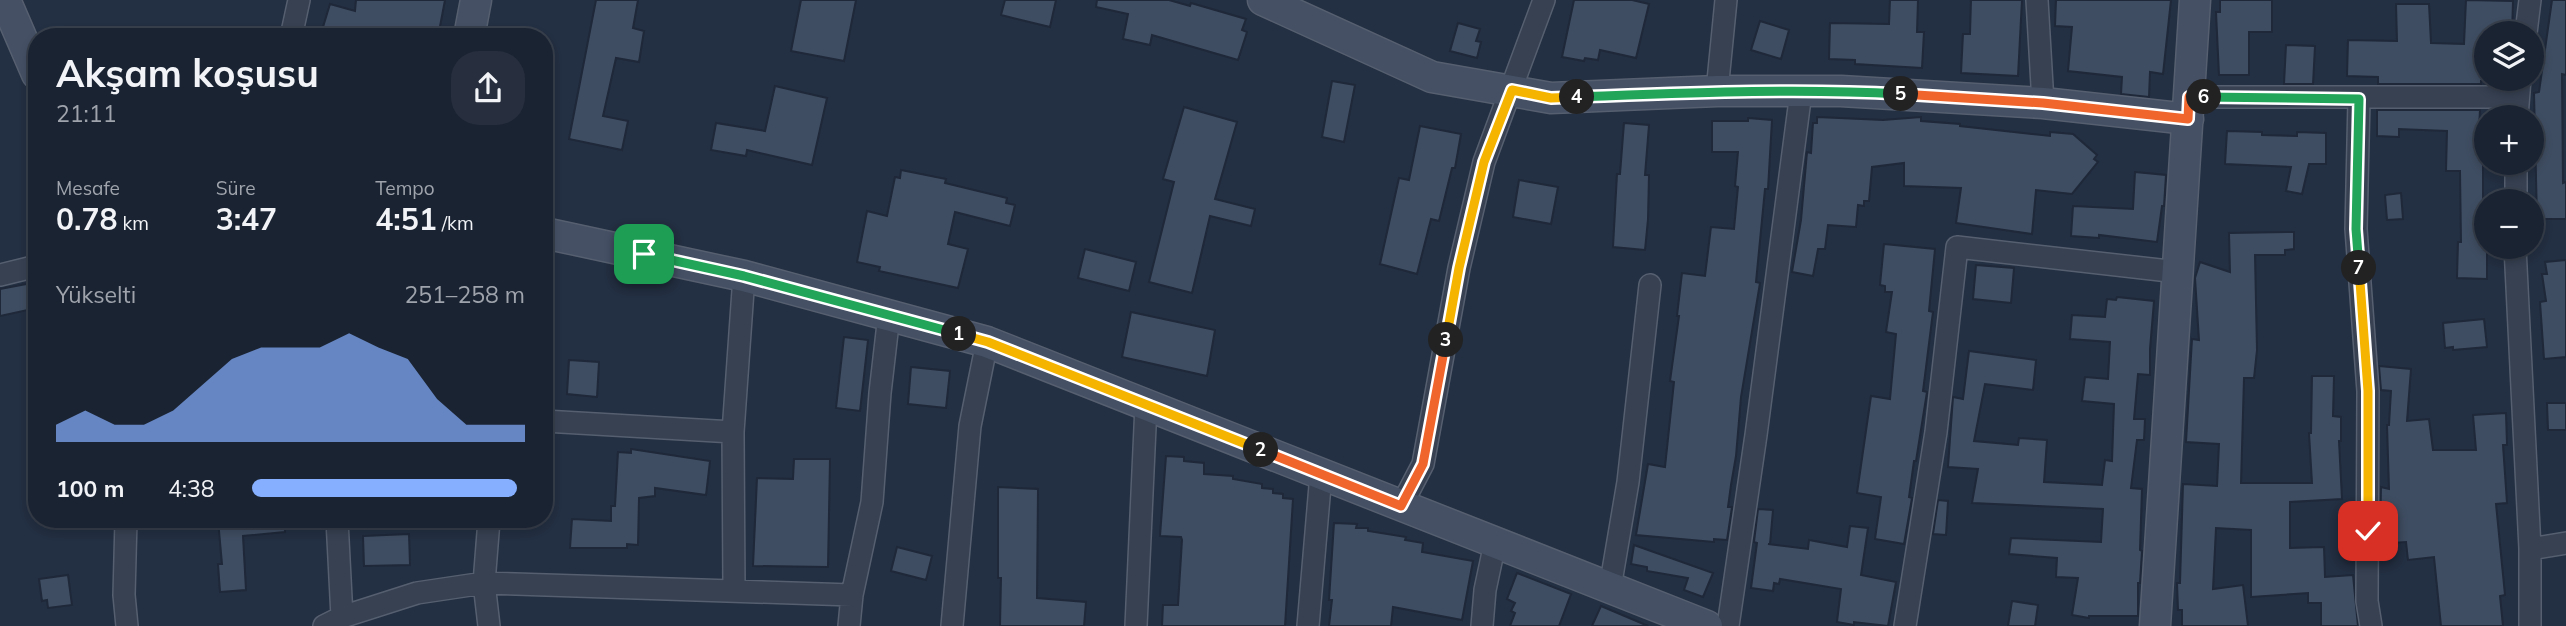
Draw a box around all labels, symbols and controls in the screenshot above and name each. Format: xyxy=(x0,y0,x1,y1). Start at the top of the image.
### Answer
map controls xyxy=(2474,21,2544,259)
button: layers xyxy=(2474,21,2544,91)
text: Akşam koşusu xyxy=(56,49,319,97)
button: share xyxy=(451,51,525,125)
pin: 5 xyxy=(1884,76,1918,112)
pin: 4 xyxy=(1560,80,1594,114)
pin: 6 xyxy=(2186,80,2222,114)
text: 5 xyxy=(1895,81,1906,105)
text: 4 xyxy=(1571,84,1582,108)
text: 6 xyxy=(2198,84,2209,108)
text: 21:11 xyxy=(56,99,116,128)
button: + xyxy=(2474,105,2544,175)
text: Mesafe xyxy=(56,176,120,200)
text: Süre xyxy=(216,176,256,200)
text: Tempo xyxy=(375,176,435,200)
button: − xyxy=(2474,189,2544,259)
text: 0.78 xyxy=(56,200,117,238)
text: 3:47 xyxy=(216,200,277,238)
text: 4:51 xyxy=(375,200,437,238)
text: km xyxy=(117,211,149,235)
text: /km xyxy=(437,211,474,235)
pin xyxy=(614,224,674,284)
icon: arrive xyxy=(625,235,663,273)
pin: 7 xyxy=(2342,250,2376,286)
text: 7 xyxy=(2353,255,2364,279)
text: Yükselti xyxy=(56,280,136,309)
text: 251–258 m xyxy=(404,280,525,309)
pin: 1 xyxy=(942,316,976,352)
text: 1 xyxy=(953,321,964,345)
pin: 3 xyxy=(1428,322,1464,358)
text: 3 xyxy=(1440,327,1451,351)
pin: 2 xyxy=(1244,433,1278,468)
text: 2 xyxy=(1255,437,1266,461)
text: 100 m xyxy=(56,474,124,503)
text: 4:38 xyxy=(168,474,215,503)
pin xyxy=(2338,501,2398,561)
icon: check xyxy=(2349,512,2387,550)

